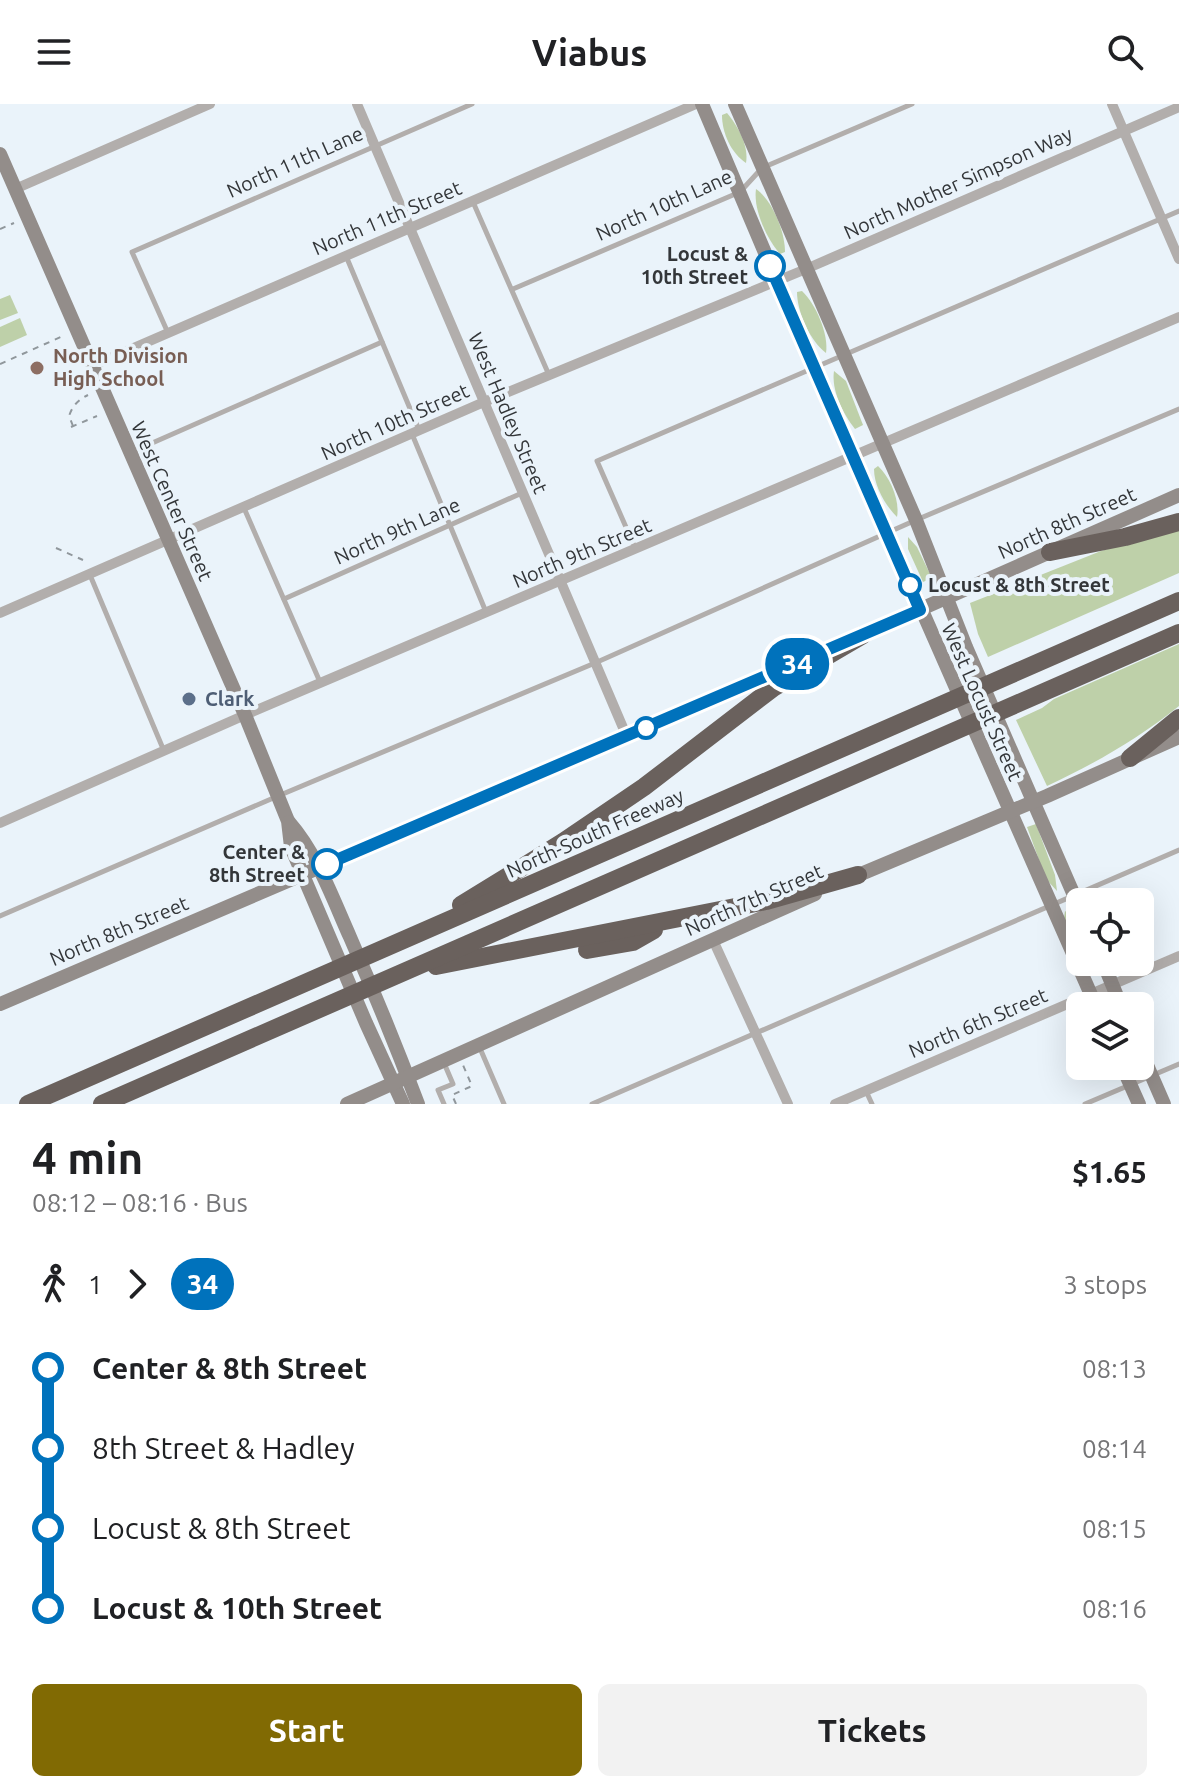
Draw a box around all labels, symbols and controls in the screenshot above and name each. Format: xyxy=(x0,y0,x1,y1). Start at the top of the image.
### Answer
icon: menu xyxy=(32,30,76,74)
icon: search xyxy=(1103,30,1147,74)
text: Viabus xyxy=(532,32,647,73)
street label: North 11th Lane xyxy=(223,121,367,202)
street label: North Mother Simpson Way xyxy=(840,122,1076,243)
street label: North 10th Lane xyxy=(592,164,736,245)
street label: North 11th Street xyxy=(309,176,465,259)
place label: Locust & 10th Street xyxy=(641,242,748,288)
marker: Locust & 10th Street xyxy=(755,251,785,281)
street label: West Hadley Street xyxy=(464,329,553,497)
place label: North Division High School xyxy=(53,344,188,390)
marker: North Division High School xyxy=(28,359,46,377)
street label: North 10th Street xyxy=(317,379,473,465)
street label: West Center Street xyxy=(127,418,218,584)
street label: North 8th Street xyxy=(994,482,1139,563)
street label: North 9th Lane xyxy=(330,492,463,569)
street label: North 9th Street xyxy=(509,513,655,592)
place label: Locust & 8th Street xyxy=(928,573,1110,596)
marker: Locust & 8th Street xyxy=(899,574,921,596)
street label: West Locust Street xyxy=(937,620,1028,784)
line badge: 34 xyxy=(761,638,833,690)
text: 34 xyxy=(781,648,813,679)
place label: Clark xyxy=(205,687,254,710)
marker: Clark xyxy=(180,690,198,708)
unlabelled marker xyxy=(635,717,657,739)
street label: North-South Freeway xyxy=(503,783,687,882)
place label: Center & 8th Street xyxy=(209,840,305,886)
marker: Center & 8th Street xyxy=(312,849,342,879)
street label: North 7th Street xyxy=(681,859,826,940)
map controls xyxy=(1066,888,1154,1080)
button: locate xyxy=(1066,888,1154,976)
street label: North 8th Street xyxy=(46,891,192,970)
street label: North 6th Street xyxy=(905,983,1051,1062)
button: layers xyxy=(1066,992,1154,1080)
text: 4 min xyxy=(32,1133,143,1182)
text: $1.65 xyxy=(1072,1155,1147,1189)
text: 08:12 – 08:16 · Bus xyxy=(32,1188,248,1217)
icon: walk xyxy=(32,1262,76,1306)
icon: forward xyxy=(115,1262,159,1306)
text: 34 xyxy=(187,1268,218,1299)
text: 1 xyxy=(88,1270,103,1299)
text: 3 stops xyxy=(1063,1270,1147,1299)
text: Center & 8th Street xyxy=(92,1351,367,1385)
text: 08:13 xyxy=(1082,1354,1147,1383)
text: 8th Street & Hadley xyxy=(92,1431,355,1465)
text: 08:14 xyxy=(1082,1434,1147,1463)
text: Locust & 8th Street xyxy=(92,1511,351,1545)
text: 08:15 xyxy=(1082,1514,1147,1543)
text: Locust & 10th Street xyxy=(92,1591,382,1625)
text: 08:16 xyxy=(1082,1594,1147,1623)
button: Start xyxy=(32,1684,582,1776)
button: Tickets xyxy=(598,1684,1147,1776)

